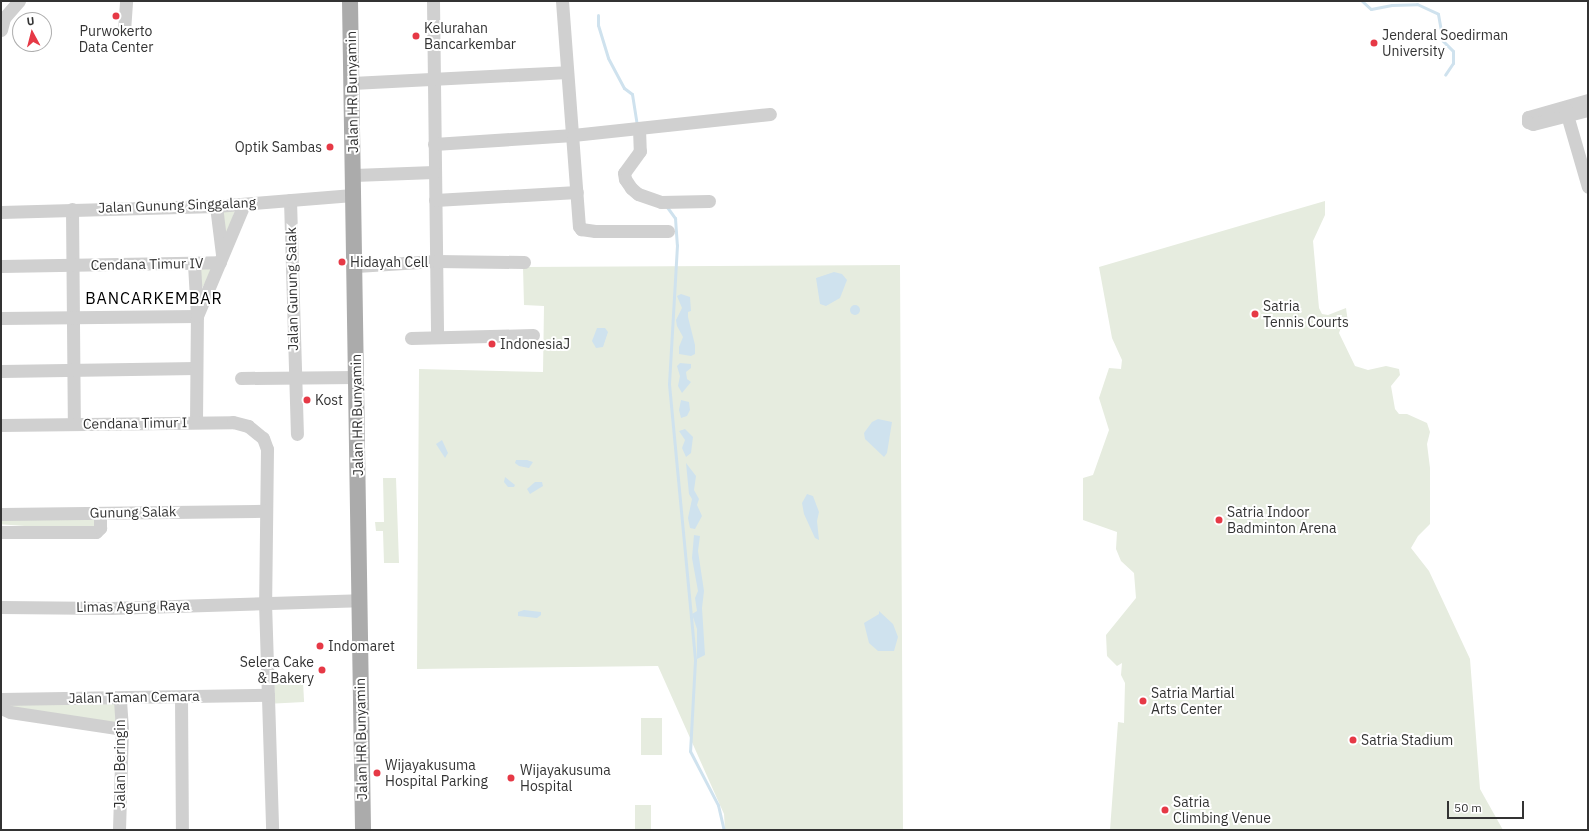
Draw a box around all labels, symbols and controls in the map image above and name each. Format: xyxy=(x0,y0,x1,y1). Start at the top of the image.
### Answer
marker: Purwokerto Data Center xyxy=(111,11,121,21)
north arrow xyxy=(12,12,52,52)
text: U xyxy=(26,14,35,28)
place label: Kelurahan Bancarkembar xyxy=(424,20,516,52)
place label: Purwokerto Data Center xyxy=(79,23,153,56)
place label: Jenderal Soedirman University xyxy=(1382,27,1508,60)
street label: Jalan HR Bunyamin xyxy=(343,31,361,153)
marker: Kelurahan Bancarkembar xyxy=(411,31,421,41)
marker: Jenderal Soedirman University xyxy=(1369,38,1379,48)
place label: Optik Sambas xyxy=(235,139,322,155)
marker: Optik Sambas xyxy=(325,142,335,152)
street label: Jalan Gunung Singgalang xyxy=(98,194,256,216)
street label: Jalan Gunung Salak xyxy=(283,227,301,351)
place label: Hidayah Cell xyxy=(350,254,428,270)
street label: Cendana Timur IV xyxy=(90,255,204,273)
marker: Hidayah Cell xyxy=(337,257,347,267)
district label: BANCARKEMBAR xyxy=(85,288,223,308)
place label: Satria Tennis Courts xyxy=(1263,298,1349,330)
marker: Satria Tennis Courts xyxy=(1250,309,1260,319)
place label: IndonesiaJ xyxy=(500,336,570,352)
marker: IndonesiaJ xyxy=(487,339,497,349)
street label: Jalan HR Bunyamin xyxy=(348,354,366,476)
place label: Kost xyxy=(315,392,343,408)
marker: Kost xyxy=(302,395,312,405)
street label: Cendana Timur I xyxy=(83,414,187,432)
street label: Gunung Salak xyxy=(90,503,176,521)
place label: Satria Indoor Badminton Arena xyxy=(1227,504,1337,536)
marker: Satria Indoor Badminton Arena xyxy=(1214,515,1224,525)
street label: Limas Agung Raya xyxy=(76,597,190,615)
place label: Indomaret xyxy=(328,638,395,654)
marker: Indomaret xyxy=(315,641,325,651)
place label: Selera Cake & Bakery xyxy=(240,654,314,686)
marker: Selera Cake & Bakery xyxy=(317,665,327,675)
street label: Jalan HR Bunyamin xyxy=(352,678,370,800)
place label: Satria Martial Arts Center xyxy=(1151,685,1235,718)
street label: Jalan Taman Cemara xyxy=(68,687,200,707)
marker: Satria Martial Arts Center xyxy=(1138,696,1148,706)
street label: Jalan Beringin xyxy=(112,719,128,809)
place label: Satria Stadium xyxy=(1361,732,1453,748)
marker: Satria Stadium xyxy=(1348,735,1358,745)
place label: Wijayakusuma Hospital Parking xyxy=(385,757,488,790)
place label: Wijayakusuma Hospital xyxy=(520,762,611,794)
marker: Wijayakusuma Hospital Parking xyxy=(372,768,382,778)
marker: Wijayakusuma Hospital xyxy=(505,772,517,784)
scale bar xyxy=(1449,793,1526,819)
place label: Satria Climbing Venue xyxy=(1173,794,1271,826)
text: 50 m xyxy=(1454,800,1482,815)
marker: Satria Climbing Venue xyxy=(1160,805,1170,815)

